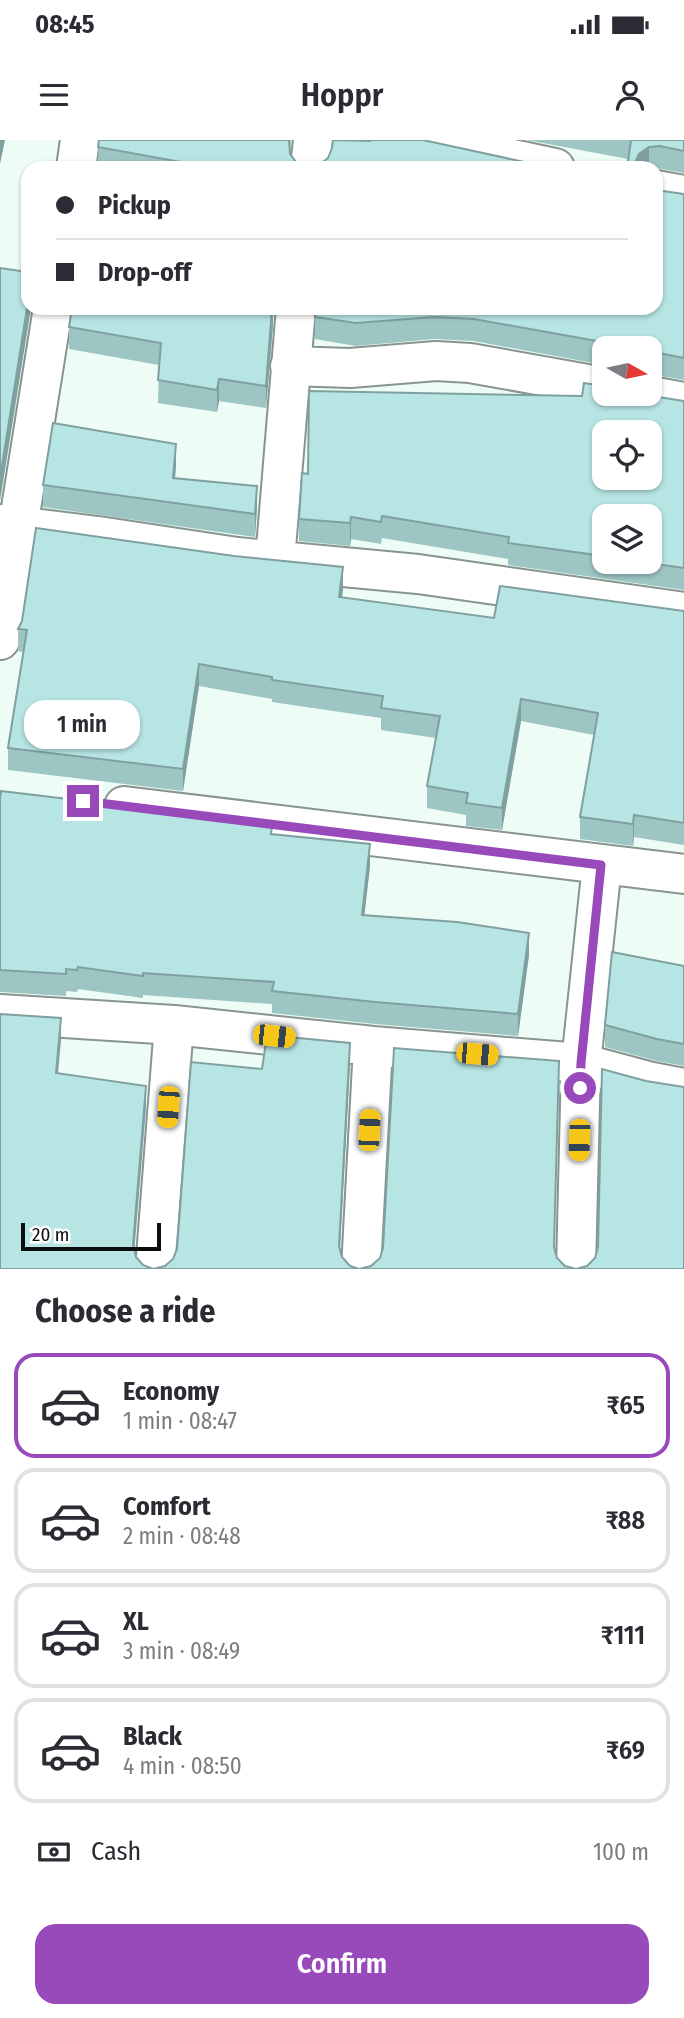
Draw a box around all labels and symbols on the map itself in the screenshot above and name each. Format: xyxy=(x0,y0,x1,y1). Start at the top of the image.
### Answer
north arrow xyxy=(592,336,662,406)
callout: 1 min xyxy=(25,700,141,748)
route end xyxy=(67,785,99,817)
car xyxy=(253,1023,296,1049)
car xyxy=(456,1042,499,1066)
route start xyxy=(564,1072,596,1104)
car xyxy=(157,1085,180,1129)
car xyxy=(358,1108,381,1152)
car xyxy=(568,1119,591,1161)
scale bar xyxy=(21,1220,161,1252)

